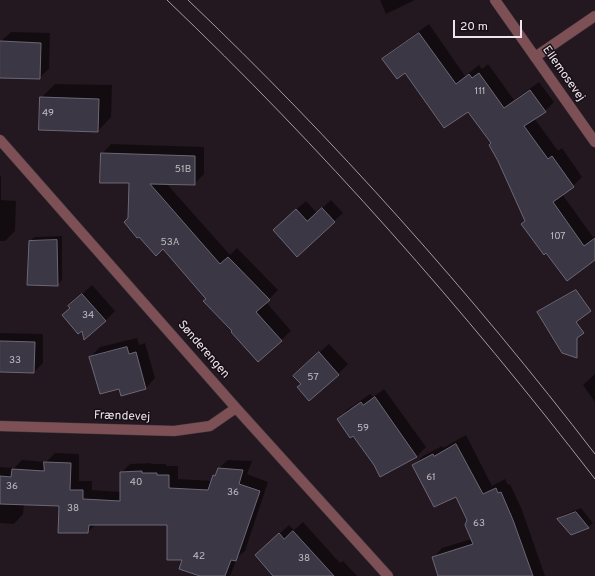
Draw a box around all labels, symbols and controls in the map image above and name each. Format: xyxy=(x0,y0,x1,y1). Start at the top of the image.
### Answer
scale bar xyxy=(455,12,524,38)
text: 20 m xyxy=(460,19,488,35)
street label: Ellemosevej xyxy=(539,44,587,104)
house number: 111 xyxy=(474,86,486,98)
house number: 49 xyxy=(42,108,54,120)
house number: 51B xyxy=(175,164,191,176)
house number: 107 xyxy=(550,231,566,243)
house number: 53A xyxy=(161,237,179,249)
house number: 34 xyxy=(82,310,94,322)
street label: Sønderengen xyxy=(174,318,232,382)
house number: 33 xyxy=(9,355,21,367)
house number: 57 xyxy=(307,372,319,384)
street label: Frændevej xyxy=(94,409,150,425)
house number: 59 xyxy=(357,423,369,435)
house number: 61 xyxy=(426,472,436,484)
house number: 40 xyxy=(130,477,142,489)
house number: 36 xyxy=(6,481,18,493)
house number: 36 xyxy=(227,487,239,499)
house number: 38 xyxy=(67,503,79,515)
house number: 63 xyxy=(473,518,485,530)
house number: 42 xyxy=(193,551,205,563)
house number: 38 xyxy=(298,553,310,565)

